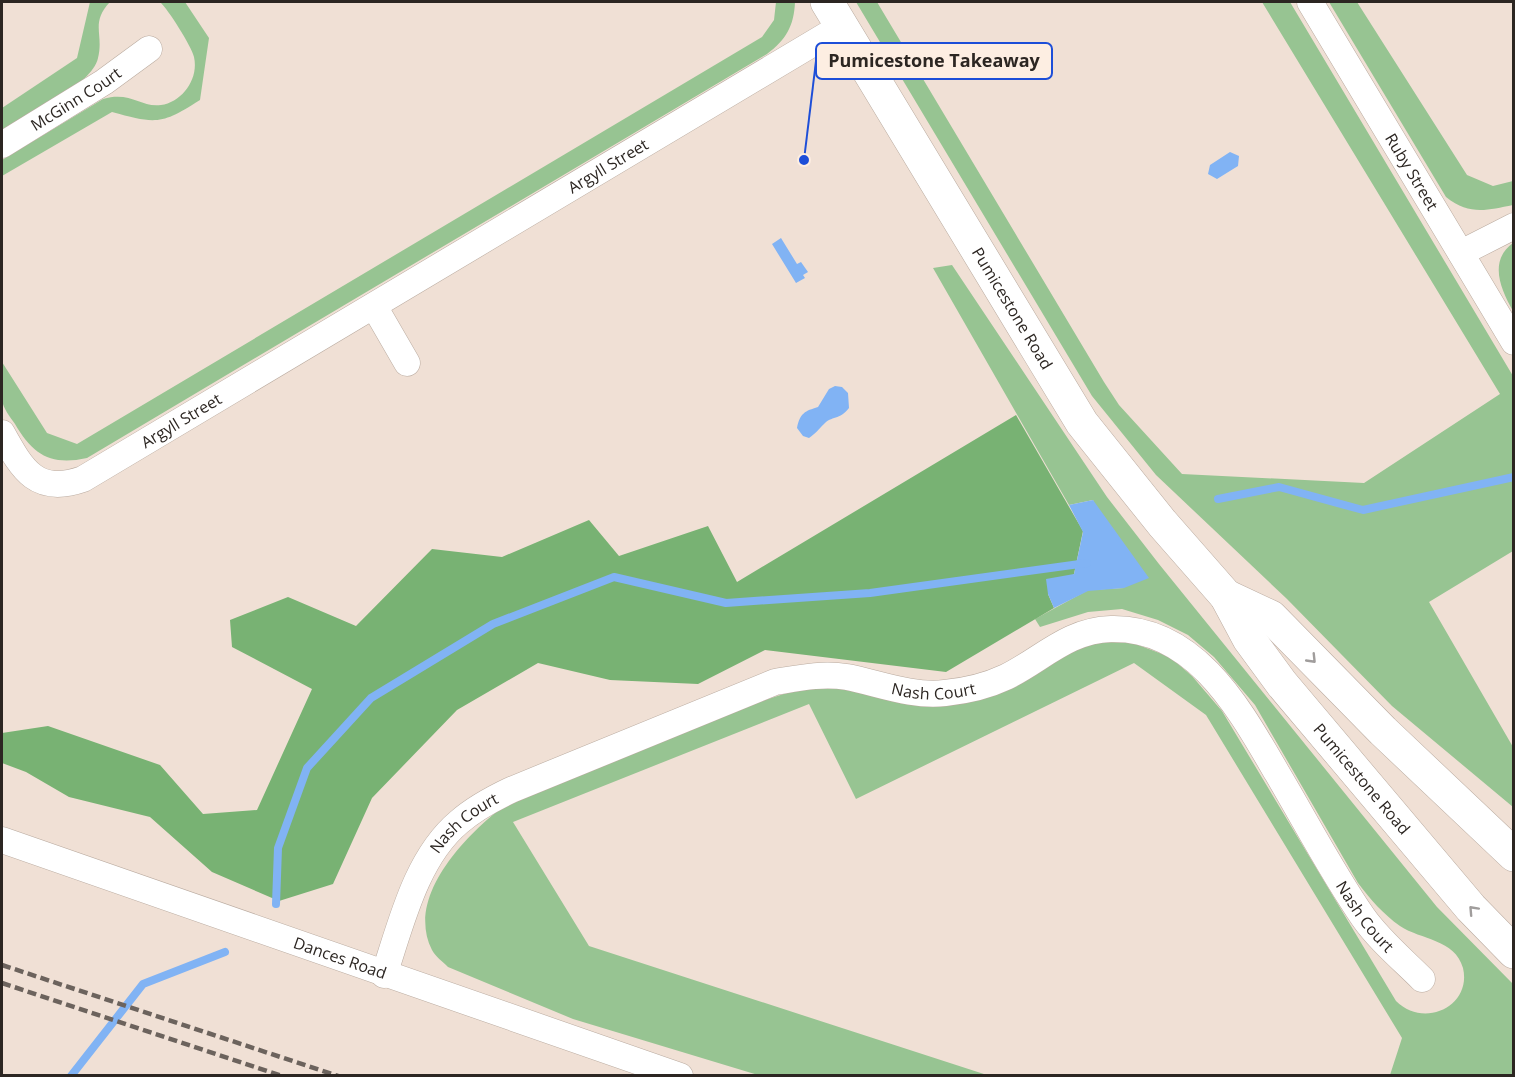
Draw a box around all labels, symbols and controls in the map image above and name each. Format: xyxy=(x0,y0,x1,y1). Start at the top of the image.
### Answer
callout: Pumicestone Takeaway xyxy=(816,43,1052,79)
text: Pumicestone Takeaway xyxy=(828,48,1041,72)
street label: McGinn Court xyxy=(26,62,126,136)
street label: Ruby Street xyxy=(1380,129,1444,215)
street label: Argyll Street xyxy=(563,133,653,198)
street label: Pumicestone Road xyxy=(967,243,1058,373)
street label: Argyll Street xyxy=(137,388,226,453)
one-way arrow xyxy=(1305,652,1316,662)
street label: Nash Court xyxy=(889,677,978,705)
street label: Pumicestone Road xyxy=(1309,719,1415,839)
street label: Nash Court xyxy=(424,787,502,857)
street label: Nash Court xyxy=(1331,876,1399,957)
one-way arrow xyxy=(1469,906,1480,917)
street label: Dances Road xyxy=(291,931,389,984)

